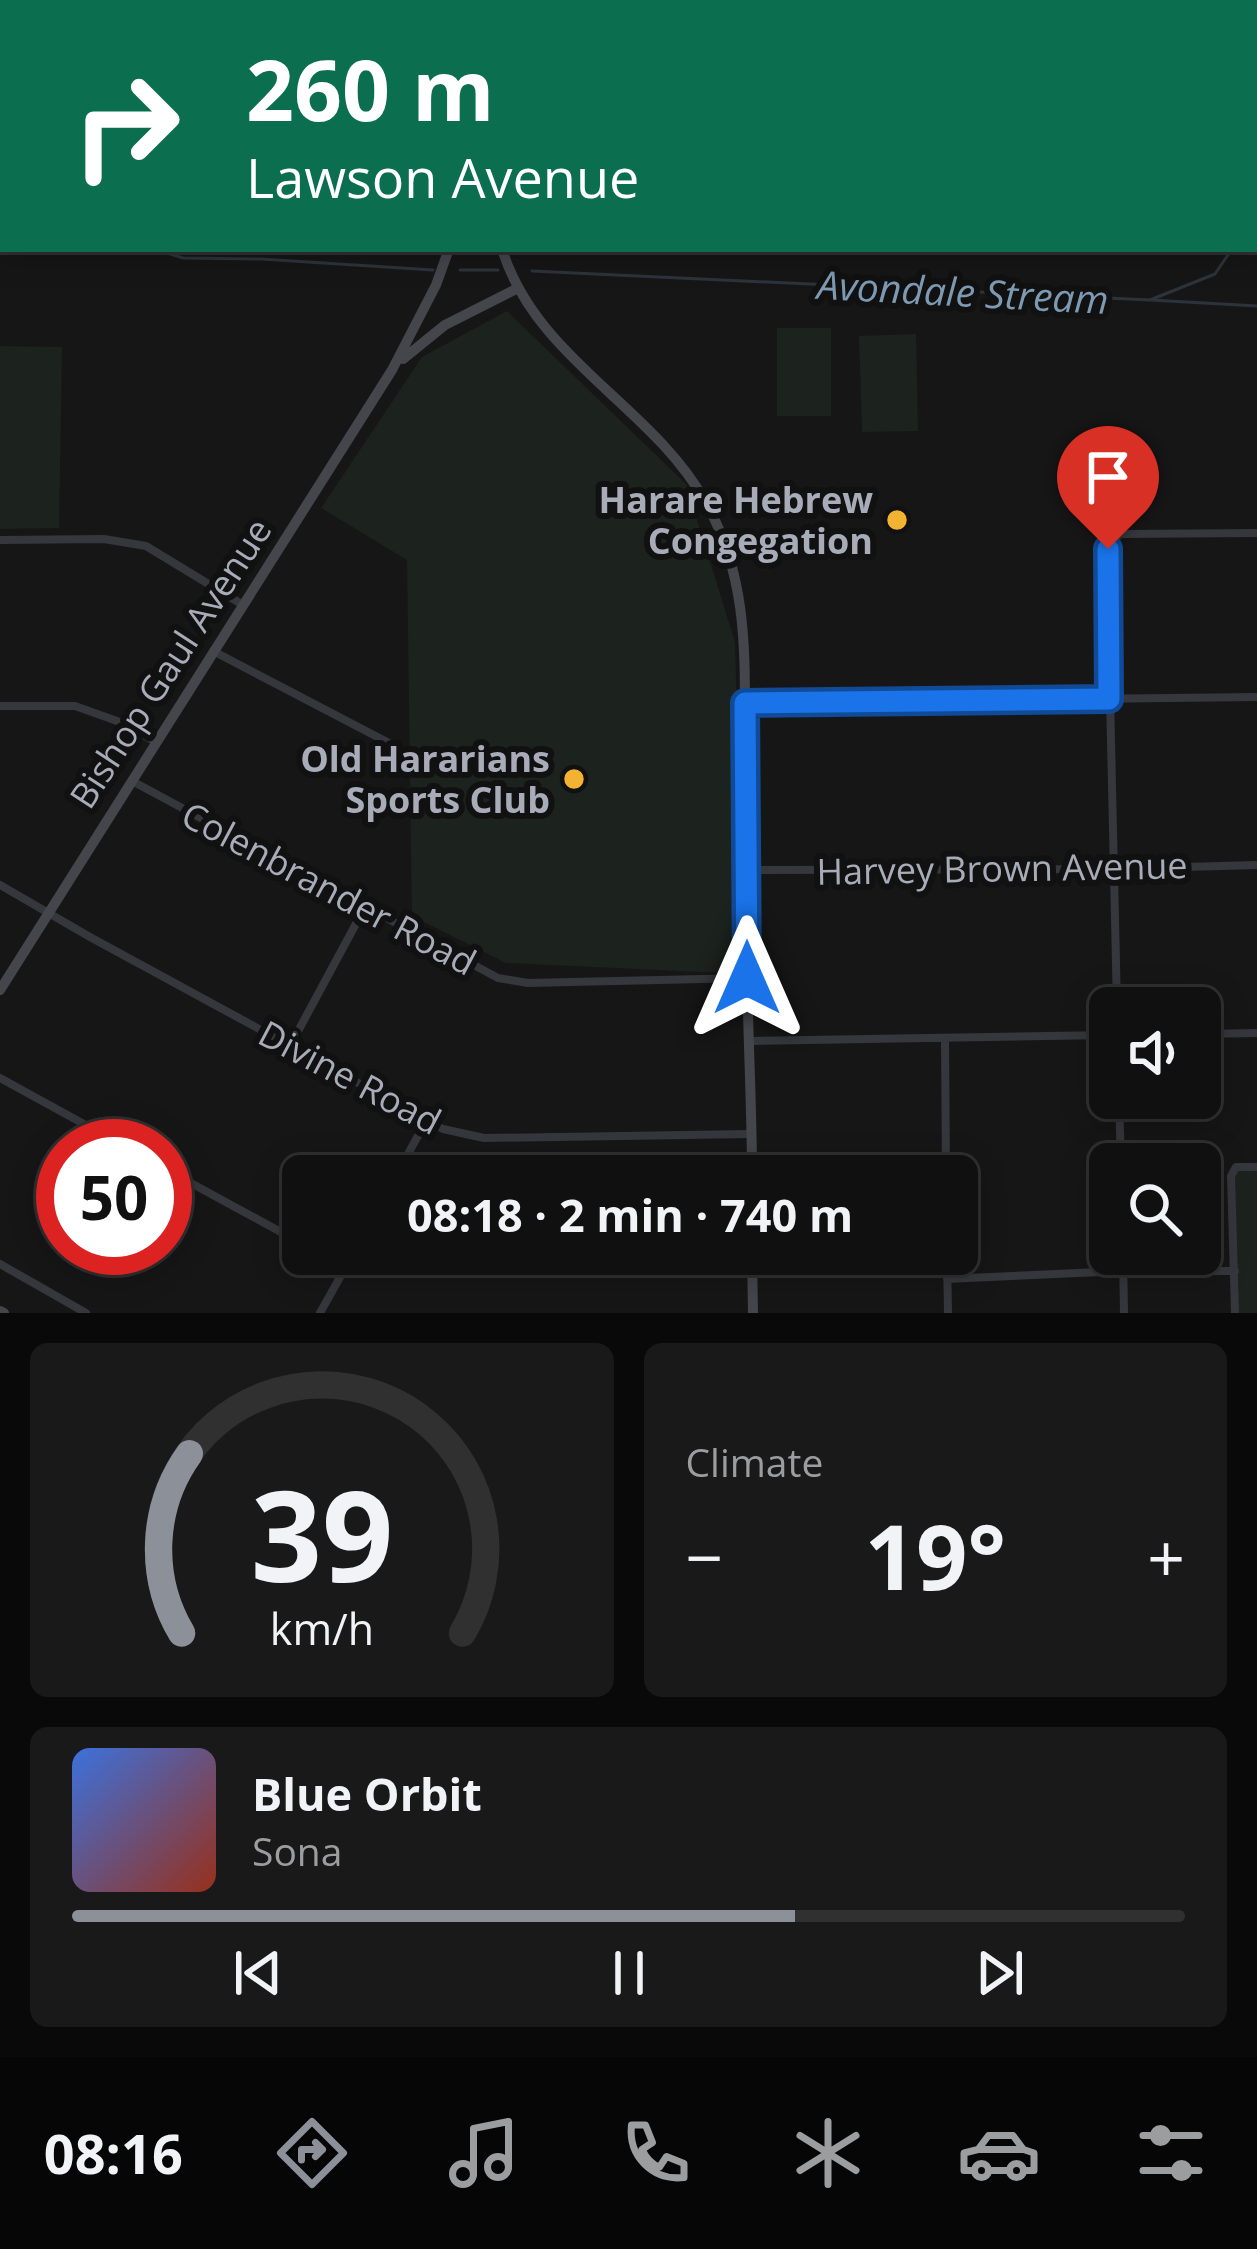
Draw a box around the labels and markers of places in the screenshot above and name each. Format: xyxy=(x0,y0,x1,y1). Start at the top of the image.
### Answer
pin xyxy=(1057,426,1159,549)
place label: Harare Hebrew Congegation xyxy=(599,475,873,565)
marker: Harare Hebrew Congegation xyxy=(884,507,910,533)
place label: Old Hararians Sports Club xyxy=(300,734,550,824)
marker: Old Hararians Sports Club xyxy=(561,766,587,792)

